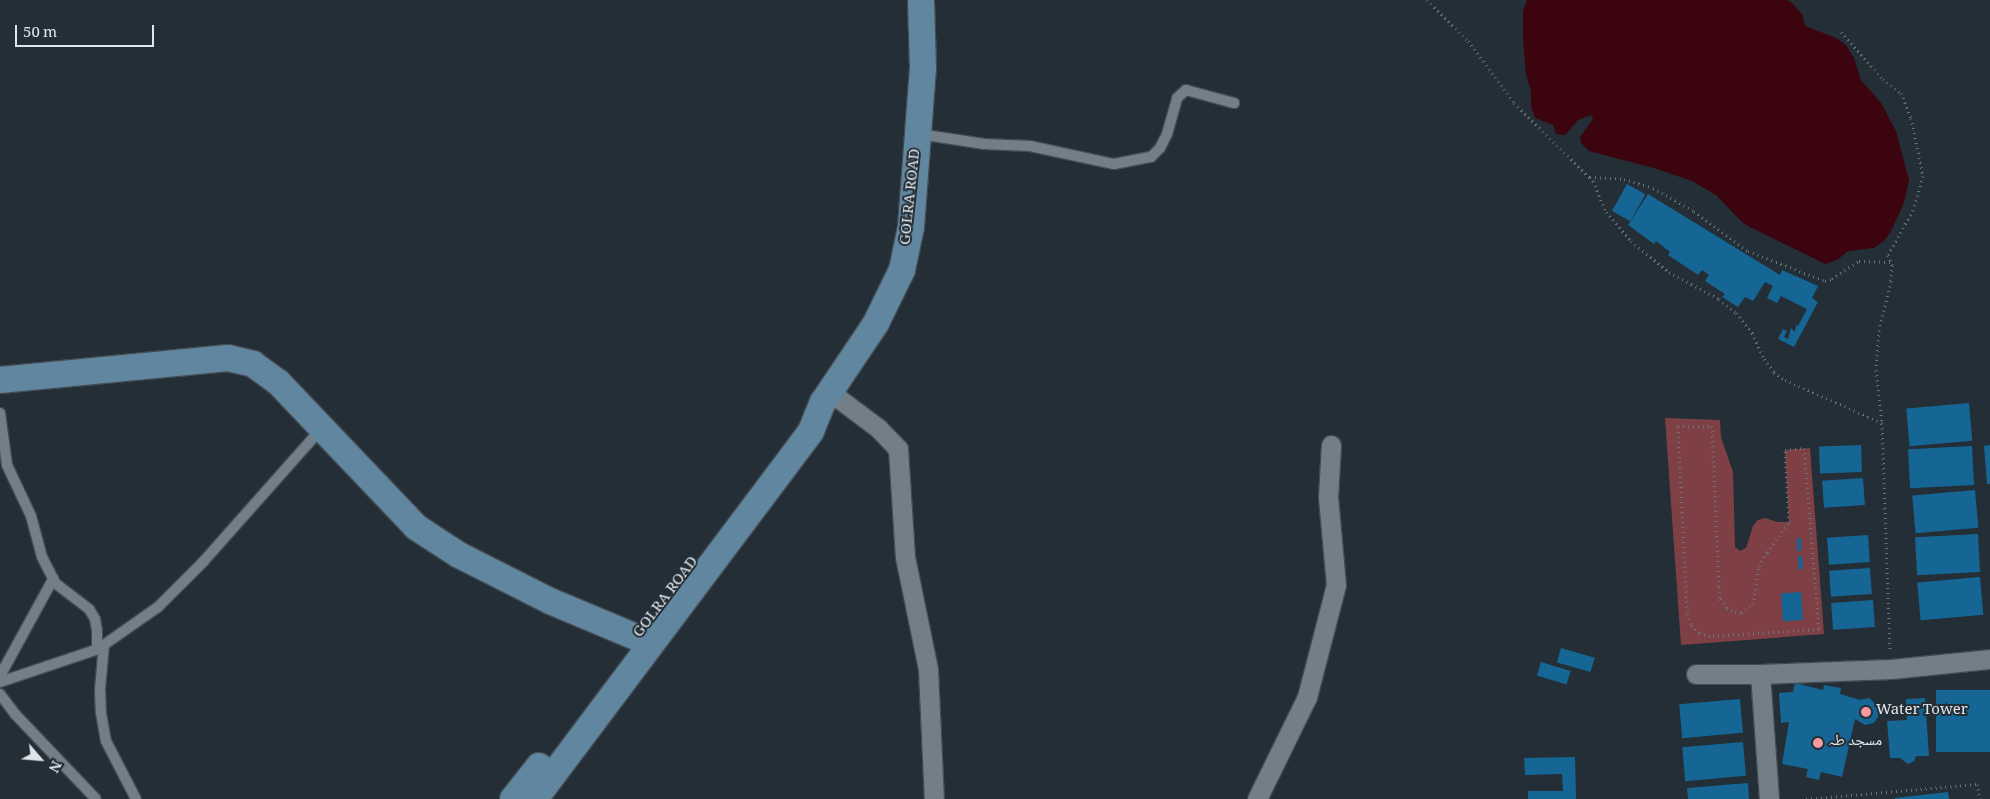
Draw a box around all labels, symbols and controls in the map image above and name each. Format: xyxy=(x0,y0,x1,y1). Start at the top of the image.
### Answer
scale bar xyxy=(18,15,156,47)
text: 50 m xyxy=(23,21,57,47)
street label: GOLRA ROAD xyxy=(898,148,926,246)
street label: GOLRA ROAD xyxy=(631,554,703,642)
place label: Water Tower xyxy=(1876,703,1968,721)
marker: Water Tower xyxy=(1860,706,1872,718)
north arrow xyxy=(15,734,65,784)
place label: مسجد طہ xyxy=(1828,734,1882,752)
marker: مسجد طہ xyxy=(1812,737,1824,749)
text: N xyxy=(40,755,67,776)

